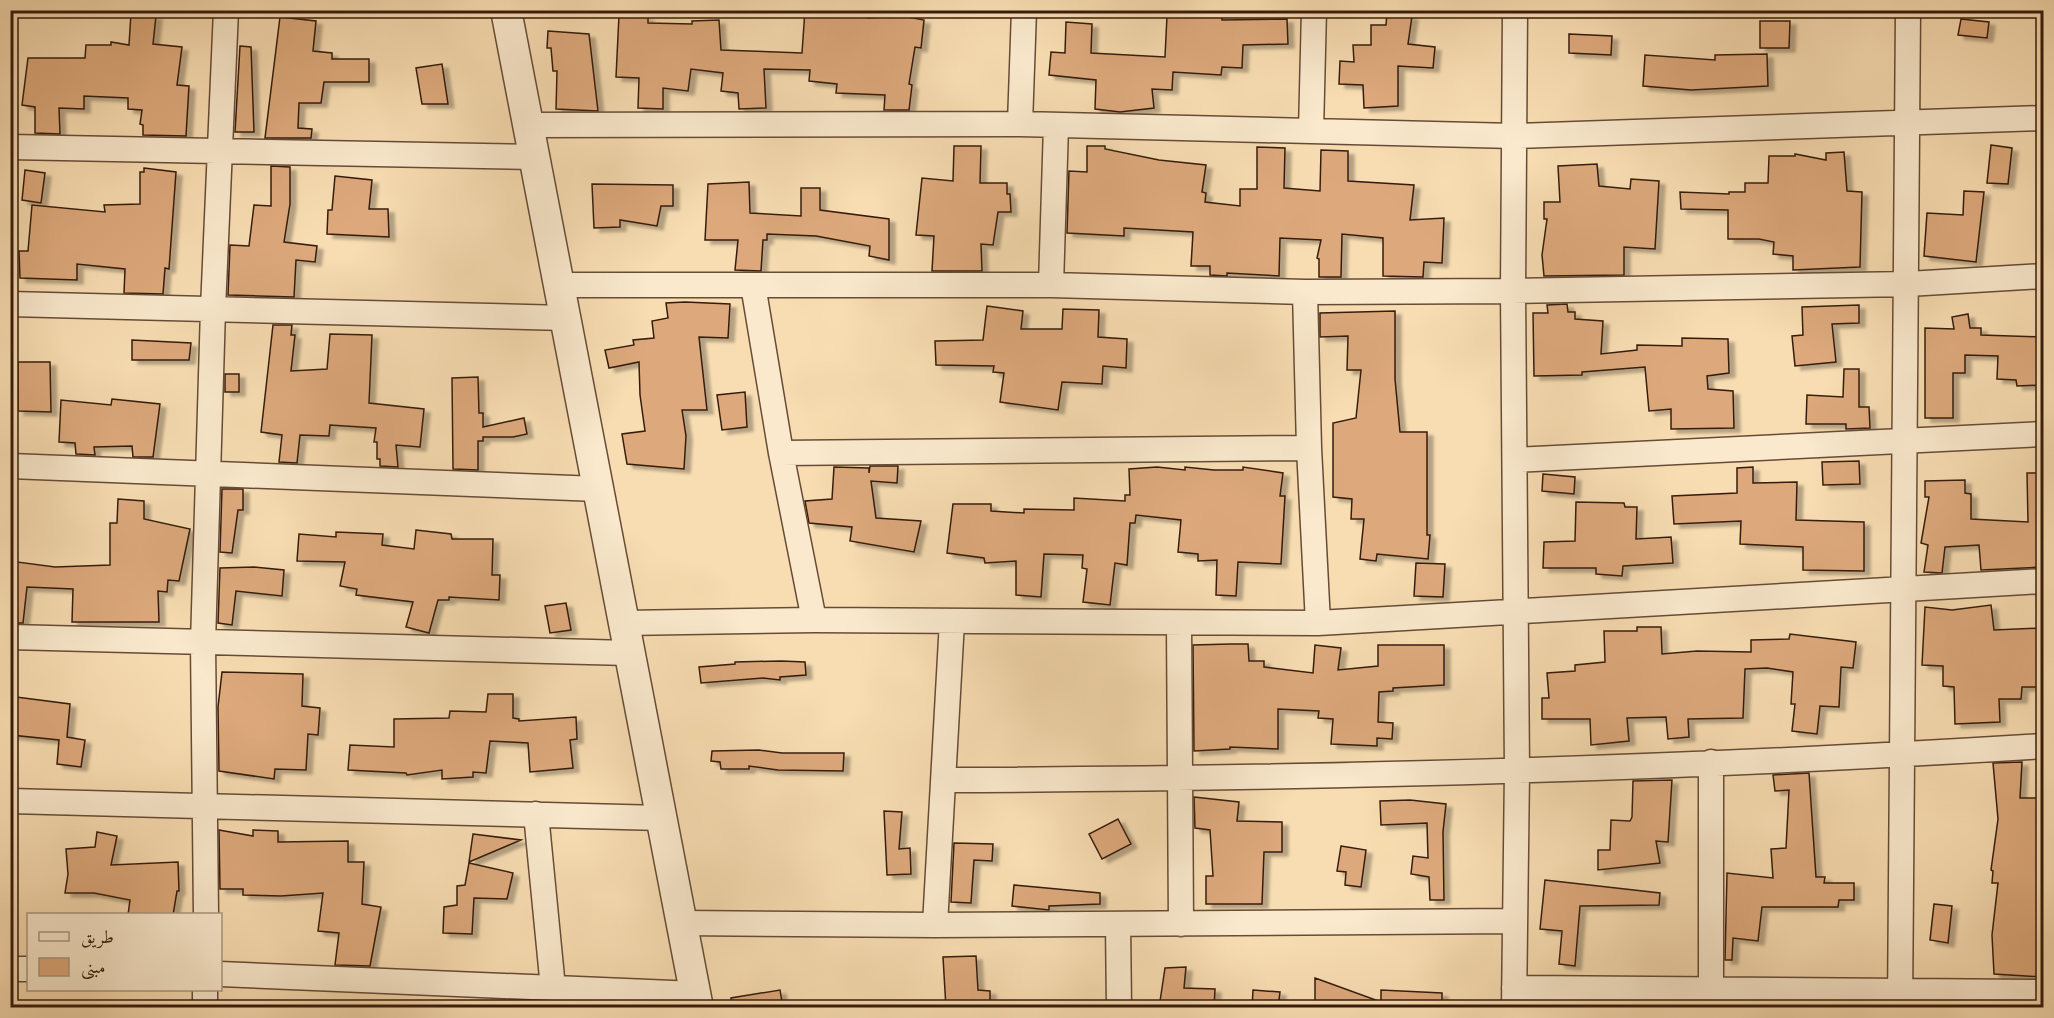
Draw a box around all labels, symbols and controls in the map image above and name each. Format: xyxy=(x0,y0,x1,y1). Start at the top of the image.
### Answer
legend xyxy=(27,913,222,991)
text: طريق xyxy=(81,926,114,949)
text: مبنى xyxy=(81,956,106,980)

